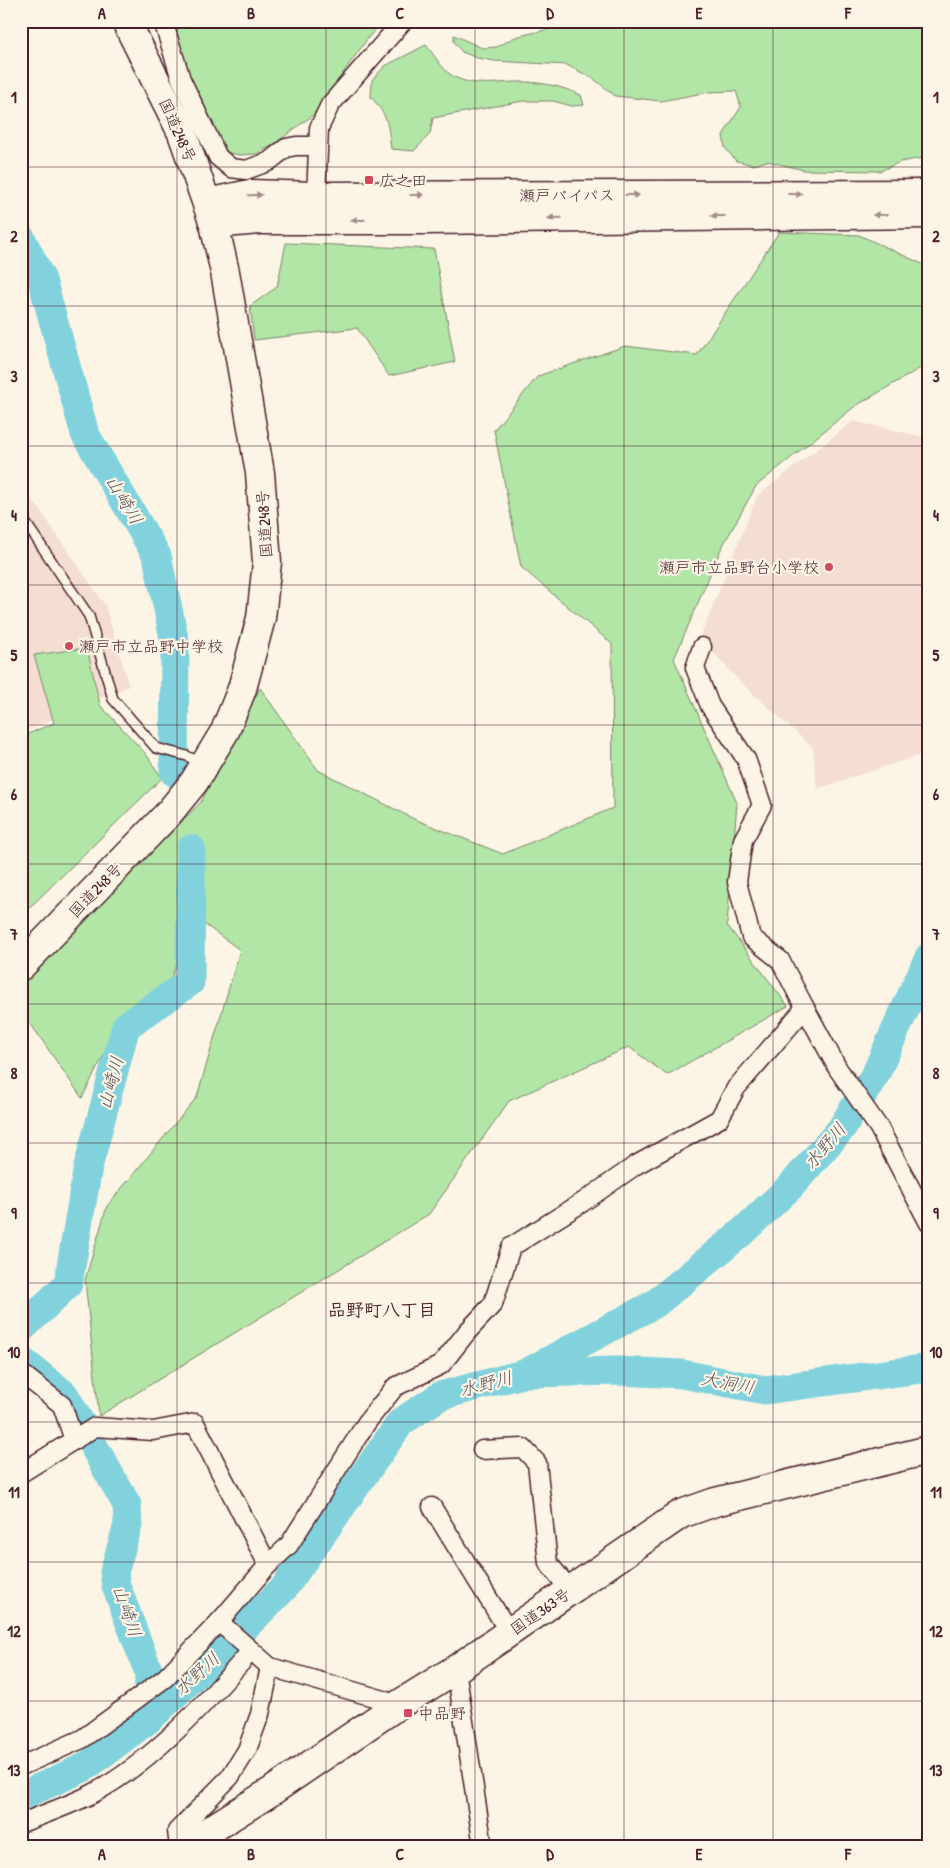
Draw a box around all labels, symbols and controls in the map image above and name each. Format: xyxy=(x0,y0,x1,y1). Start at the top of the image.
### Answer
text: A xyxy=(98,2,106,24)
text: B xyxy=(247,2,255,24)
text: C xyxy=(396,2,405,24)
text: D xyxy=(546,2,554,24)
text: E xyxy=(695,2,703,24)
text: F xyxy=(844,2,852,24)
text: 1 xyxy=(11,86,17,108)
text: 1 xyxy=(933,86,939,108)
street label: 国道248号 xyxy=(154,94,202,166)
place label: 広之田 xyxy=(379,169,427,191)
marker: 広之田 xyxy=(363,174,375,186)
street label: 瀬戸バイパス xyxy=(519,184,615,206)
one-way arrow xyxy=(787,190,803,198)
one-way arrow xyxy=(247,191,263,199)
one-way arrow xyxy=(410,191,426,199)
one-way arrow xyxy=(625,191,641,199)
one-way arrow xyxy=(872,211,888,219)
one-way arrow xyxy=(709,212,725,220)
one-way arrow xyxy=(547,214,563,222)
one-way arrow xyxy=(349,216,365,224)
text: 2 xyxy=(10,225,18,247)
text: 2 xyxy=(932,225,940,247)
text: 3 xyxy=(10,365,18,387)
text: 3 xyxy=(932,365,940,387)
water label: 山崎川 xyxy=(100,470,149,529)
street label: 国道248号 xyxy=(251,489,277,559)
text: 4 xyxy=(11,504,17,526)
text: 4 xyxy=(933,504,939,526)
place label: 瀬戸市立品野台小学校 xyxy=(659,556,819,578)
marker: 瀬戸市立品野台小学校 xyxy=(823,561,835,573)
place label: 瀬戸市立品野中学校 xyxy=(79,635,223,657)
marker: 瀬戸市立品野中学校 xyxy=(63,640,75,652)
text: 5 xyxy=(11,644,18,666)
text: 5 xyxy=(933,644,940,666)
text: 6 xyxy=(11,783,18,805)
text: 6 xyxy=(933,783,940,805)
street label: 国道248号 xyxy=(63,858,127,922)
text: 7 xyxy=(9,923,18,945)
text: 7 xyxy=(931,923,940,945)
water label: 山崎川 xyxy=(91,1054,130,1112)
text: 8 xyxy=(11,1062,18,1084)
text: 8 xyxy=(933,1062,940,1084)
water label: 水野川 xyxy=(798,1117,852,1174)
text: 9 xyxy=(11,1202,17,1224)
text: 9 xyxy=(933,1202,939,1224)
district label: 品野町八丁目 xyxy=(328,1297,436,1322)
text: 10 xyxy=(8,1341,20,1363)
text: 10 xyxy=(930,1341,942,1363)
water label: 水野川 xyxy=(457,1364,515,1403)
water label: 大洞川 xyxy=(699,1365,757,1400)
text: 11 xyxy=(8,1481,20,1503)
text: 11 xyxy=(930,1481,942,1503)
water label: 山崎川 xyxy=(107,1581,148,1640)
street label: 国道363号 xyxy=(506,1582,574,1640)
text: 12 xyxy=(7,1620,21,1642)
text: 12 xyxy=(929,1620,943,1642)
water label: 水野川 xyxy=(168,1646,225,1701)
place label: 中品野 xyxy=(418,1702,466,1724)
marker: 中品野 xyxy=(402,1707,414,1719)
text: 13 xyxy=(8,1759,20,1781)
text: 13 xyxy=(930,1759,942,1781)
text: A xyxy=(98,1843,106,1865)
text: B xyxy=(247,1843,255,1865)
text: C xyxy=(396,1843,405,1865)
text: D xyxy=(546,1843,554,1865)
text: E xyxy=(695,1843,703,1865)
text: F xyxy=(844,1843,852,1865)

